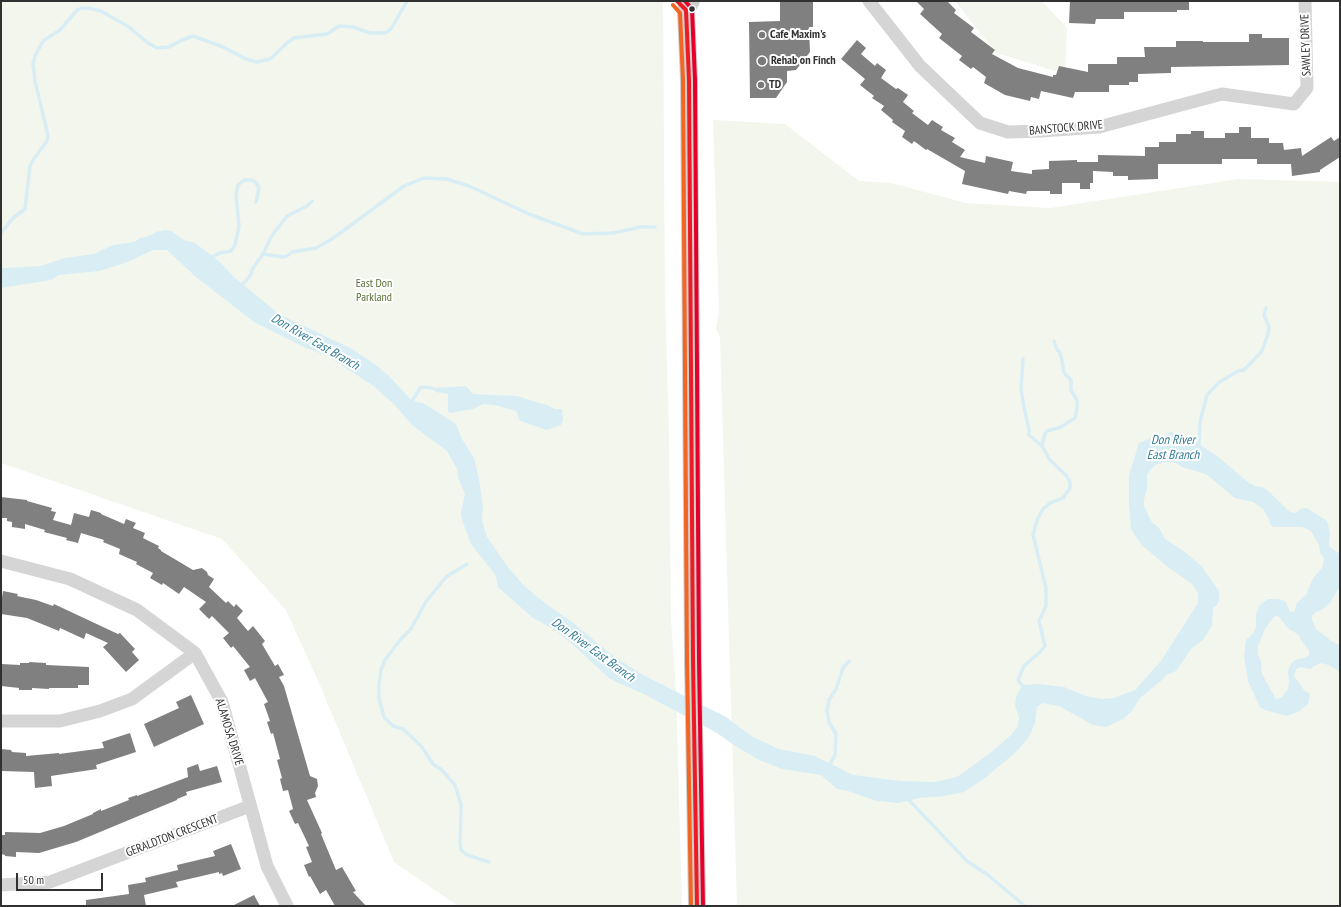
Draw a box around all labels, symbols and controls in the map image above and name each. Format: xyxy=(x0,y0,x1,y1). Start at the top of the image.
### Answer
unlabelled marker xyxy=(687,4,697,14)
street label: SAWLEY DRIVE xyxy=(1298,14,1314,76)
place label: Cafe Maxim's xyxy=(770,28,826,42)
marker: Cafe Maxim's xyxy=(757,30,767,40)
place label: Rehab on Finch xyxy=(771,54,836,68)
marker: Rehab on Finch xyxy=(756,55,768,67)
place label: TD xyxy=(769,78,781,92)
marker: TD xyxy=(756,80,766,90)
street label: BANSTOCK DRIVE xyxy=(1029,118,1103,138)
park label: East Don Parkland xyxy=(356,277,392,305)
water label: Don River East Branch xyxy=(268,310,362,374)
water label: Don River East Branch xyxy=(1147,432,1199,463)
water label: Don River East Branch xyxy=(548,615,638,685)
street label: ALAMOSA DRIVE xyxy=(212,697,246,767)
street label: GERALDTON CRESCENT xyxy=(124,812,220,860)
scale bar xyxy=(18,865,105,891)
text: 50 m xyxy=(23,872,44,887)

